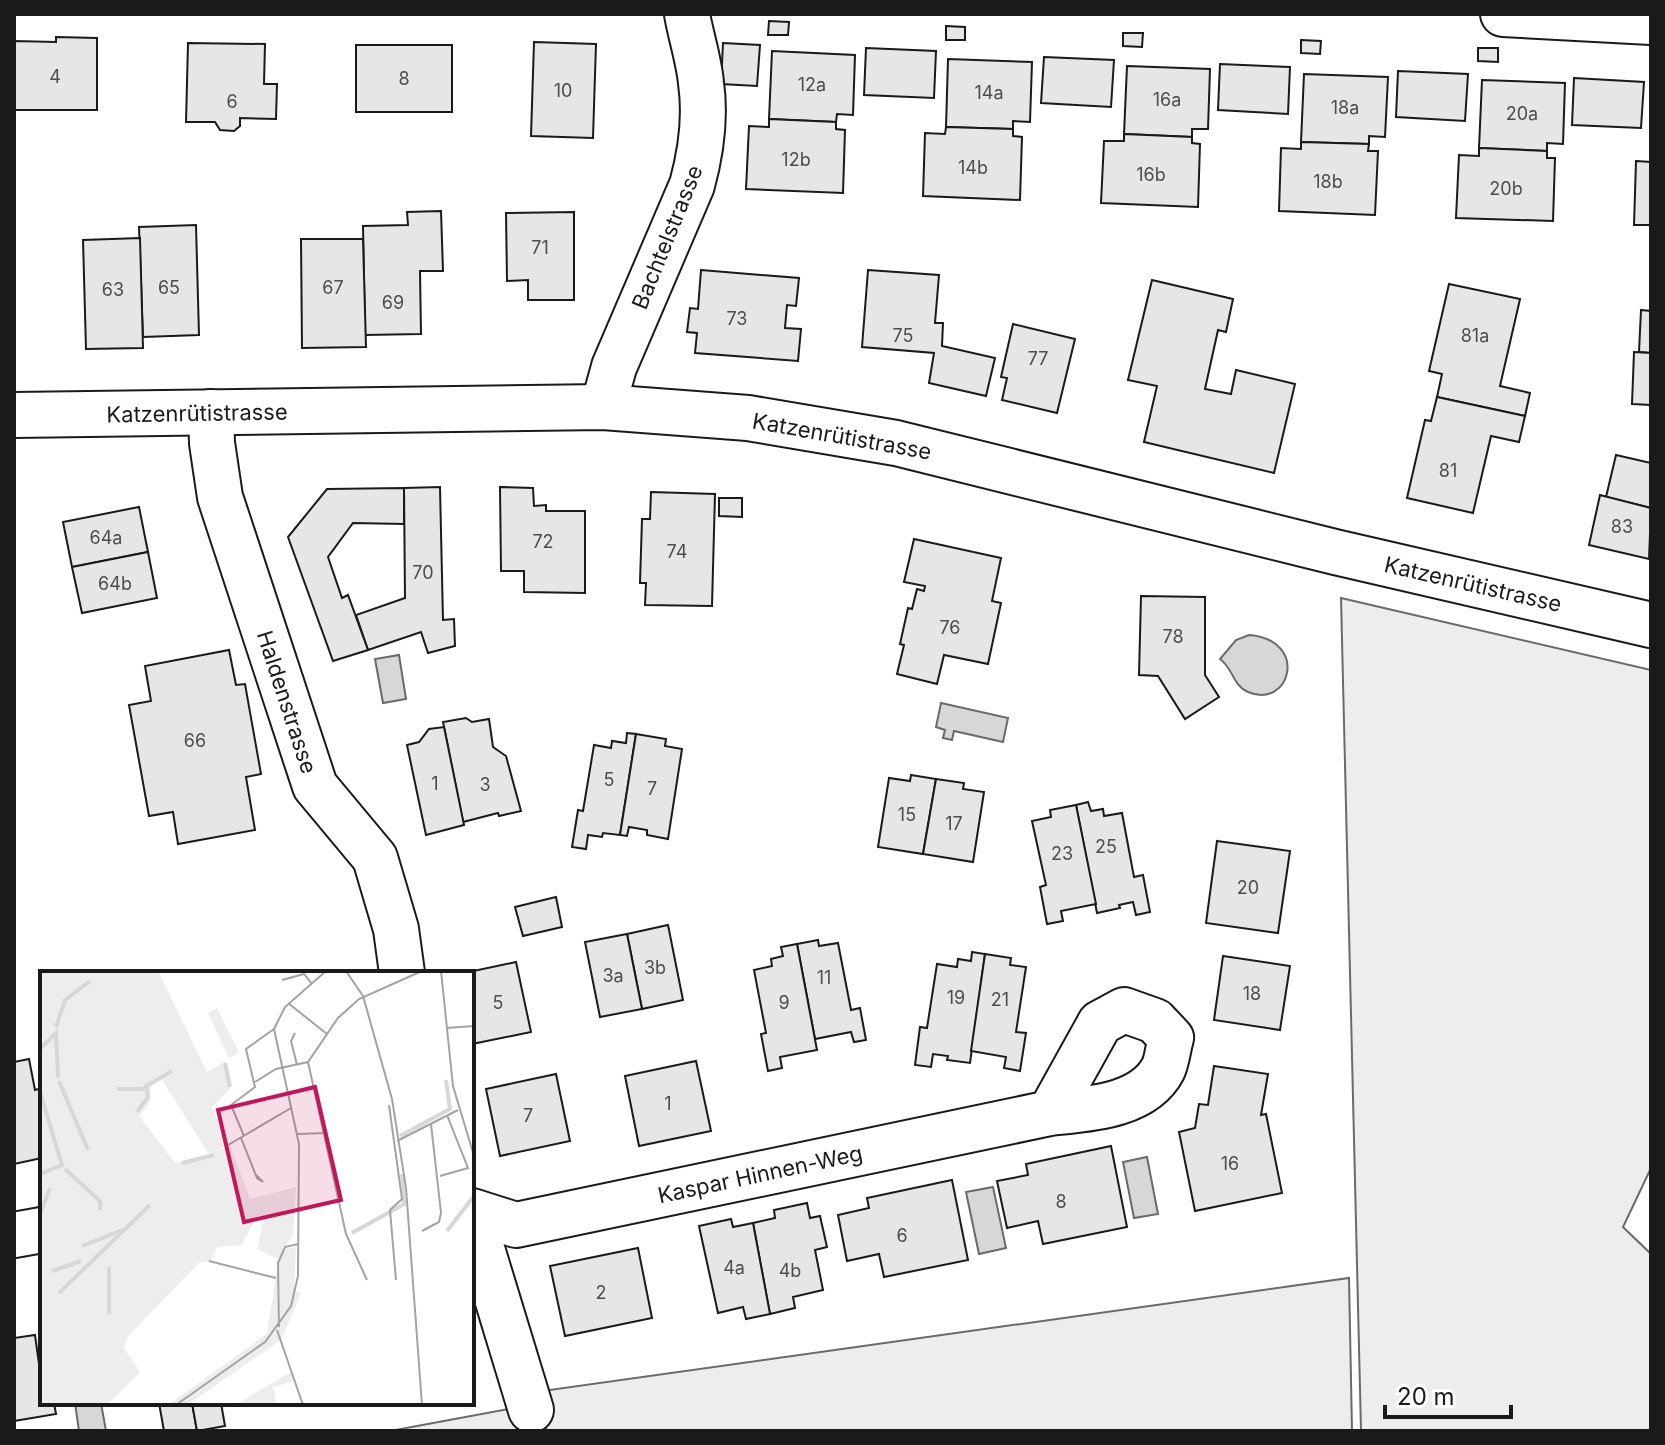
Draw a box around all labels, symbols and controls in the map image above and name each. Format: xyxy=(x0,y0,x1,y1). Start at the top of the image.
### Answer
house number: 4 xyxy=(49,66,61,87)
house number: 8 xyxy=(398,68,410,89)
house number: 12a xyxy=(798,74,826,95)
house number: 10 xyxy=(554,80,572,101)
house number: 14a xyxy=(974,82,1004,103)
house number: 16a xyxy=(1153,89,1181,110)
house number: 6 xyxy=(226,91,238,112)
house number: 18a xyxy=(1331,97,1359,118)
house number: 20a xyxy=(1506,103,1538,124)
house number: 12b xyxy=(781,149,811,170)
house number: 14b xyxy=(958,157,988,178)
street label: Bachtelstrasse xyxy=(626,161,708,313)
house number: 16b xyxy=(1136,164,1166,185)
house number: 18b xyxy=(1313,171,1343,192)
house number: 20b xyxy=(1489,178,1523,199)
house number: 71 xyxy=(531,237,549,258)
house number: 65 xyxy=(158,277,180,298)
house number: 67 xyxy=(322,277,344,298)
house number: 63 xyxy=(102,279,124,300)
house number: 69 xyxy=(382,292,404,313)
house number: 73 xyxy=(726,308,748,329)
house number: 75 xyxy=(893,325,913,346)
house number: 81a xyxy=(1461,325,1489,346)
house number: 77 xyxy=(1028,348,1048,369)
street label: Katzenrütistrasse xyxy=(106,398,288,428)
street label: Katzenrütistrasse xyxy=(750,407,934,465)
house number: 81 xyxy=(1439,460,1457,481)
house number: 83 xyxy=(1611,516,1633,537)
house number: 64a xyxy=(90,527,122,548)
house number: 72 xyxy=(532,531,554,552)
house number: 74 xyxy=(667,541,687,562)
street label: Katzenrütistrasse xyxy=(1382,551,1564,617)
house number: 70 xyxy=(412,562,434,583)
house number: 64b xyxy=(98,573,132,594)
house number: 76 xyxy=(939,617,961,638)
house number: 78 xyxy=(1162,626,1184,647)
street label: Haldenstrasse xyxy=(252,627,322,777)
house number: 66 xyxy=(184,730,206,751)
house number: 5 xyxy=(604,769,614,790)
house number: 1 xyxy=(431,773,439,794)
house number: 3 xyxy=(479,774,491,795)
house number: 7 xyxy=(647,778,657,799)
house number: 15 xyxy=(898,804,916,825)
house number: 17 xyxy=(945,813,963,834)
house number: 25 xyxy=(1095,836,1117,857)
house number: 23 xyxy=(1051,843,1073,864)
house number: 20 xyxy=(1237,877,1259,898)
house number: 3b xyxy=(644,957,666,978)
house number: 3a xyxy=(602,965,624,986)
house number: 11 xyxy=(817,967,831,988)
inset map xyxy=(40,971,474,1405)
house number: 18 xyxy=(1243,983,1261,1004)
house number: 19 xyxy=(947,987,965,1008)
house number: 21 xyxy=(991,989,1009,1010)
house number: 5 xyxy=(493,992,503,1013)
house number: 9 xyxy=(778,992,790,1013)
house number: 1 xyxy=(664,1093,672,1114)
house number: 7 xyxy=(523,1105,533,1126)
street label: Kaspar Hinnen-Weg xyxy=(655,1140,865,1208)
house number: 16 xyxy=(1221,1153,1239,1174)
house number: 8 xyxy=(1055,1191,1067,1212)
house number: 6 xyxy=(896,1225,908,1246)
house number: 4a xyxy=(723,1257,745,1278)
house number: 4b xyxy=(779,1260,801,1281)
house number: 2 xyxy=(596,1282,606,1303)
scale bar xyxy=(1385,1369,1511,1419)
text: 20 m xyxy=(1397,1382,1455,1411)

